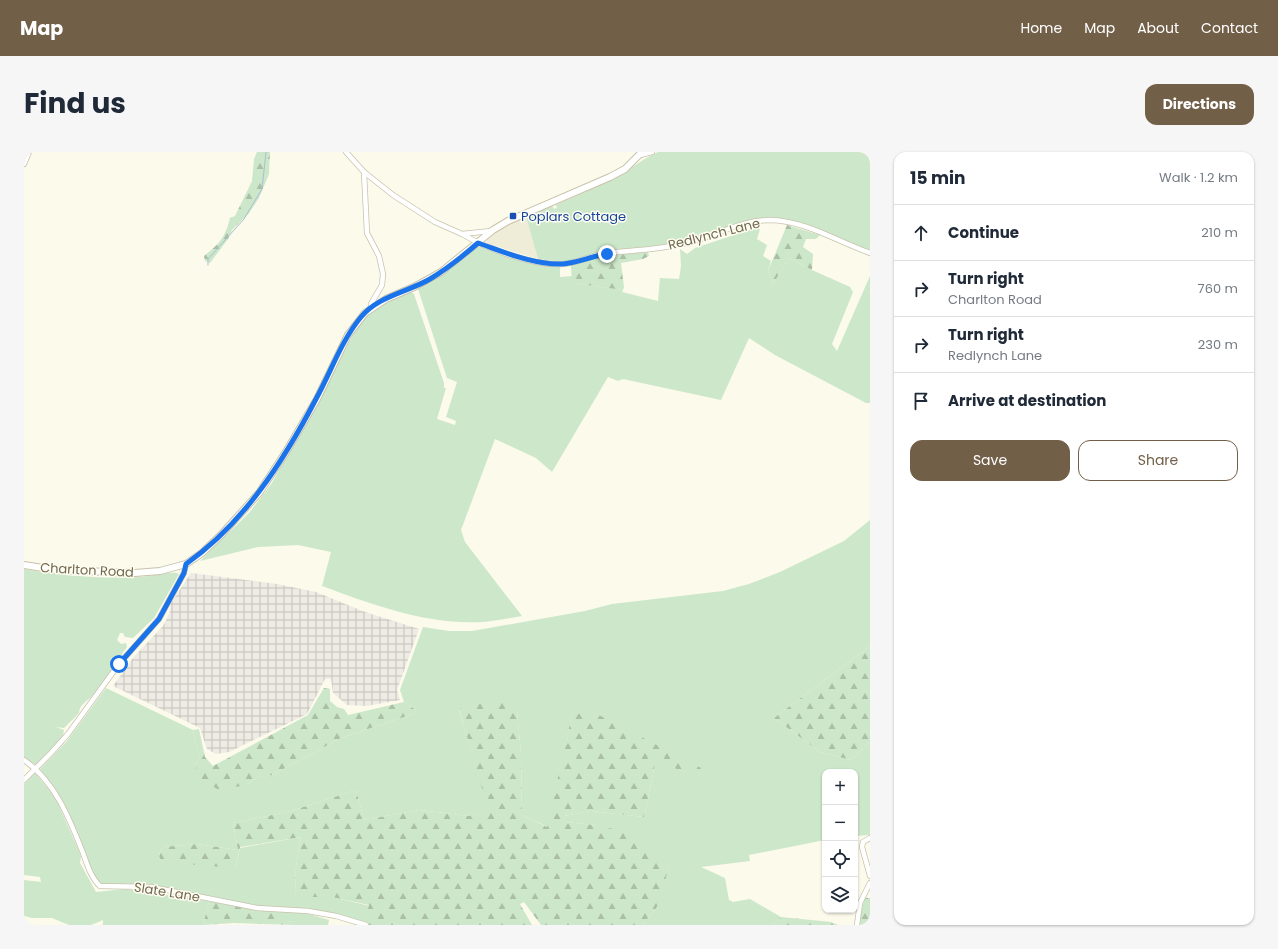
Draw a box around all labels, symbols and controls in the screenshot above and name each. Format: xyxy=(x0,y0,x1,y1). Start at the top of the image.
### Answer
text: Map xyxy=(20,15,63,42)
text: Home xyxy=(1020,18,1062,38)
text: Map xyxy=(1084,18,1115,38)
text: About xyxy=(1137,18,1179,38)
text: Contact xyxy=(1201,18,1258,38)
text: Find us xyxy=(24,84,126,123)
button: Directions xyxy=(1145,84,1254,125)
text: 15 min xyxy=(910,166,966,190)
text: Walk · 1.2 km xyxy=(1159,168,1238,187)
place label: Poplars Cottage xyxy=(521,207,626,226)
marker: Poplars Cottage xyxy=(508,211,518,221)
street label: Redlynch Lane xyxy=(666,213,762,255)
icon: ahead xyxy=(910,222,932,244)
text: Continue xyxy=(948,222,1019,243)
text: 210 m xyxy=(1201,223,1238,242)
route end xyxy=(598,245,616,263)
text: Turn right xyxy=(948,268,1024,289)
icon: right xyxy=(910,278,932,300)
text: 760 m xyxy=(1198,279,1238,298)
text: Charlton Road xyxy=(948,290,1042,309)
text: Turn right xyxy=(948,324,1024,345)
icon: right xyxy=(910,334,932,356)
text: 230 m xyxy=(1198,335,1238,354)
text: Redlynch Lane xyxy=(948,346,1042,365)
icon: arrive xyxy=(910,390,932,412)
text: Arrive at destination xyxy=(948,390,1106,411)
button: Save xyxy=(910,440,1070,481)
button: Share xyxy=(1078,440,1238,481)
street label: Charlton Road xyxy=(40,558,134,582)
route start xyxy=(110,655,128,673)
map controls xyxy=(822,769,858,913)
button: + xyxy=(822,769,858,805)
button: − xyxy=(822,805,858,841)
button: locate xyxy=(822,841,858,877)
street label: Slate Lane xyxy=(133,877,201,907)
button: layers xyxy=(822,877,858,913)

